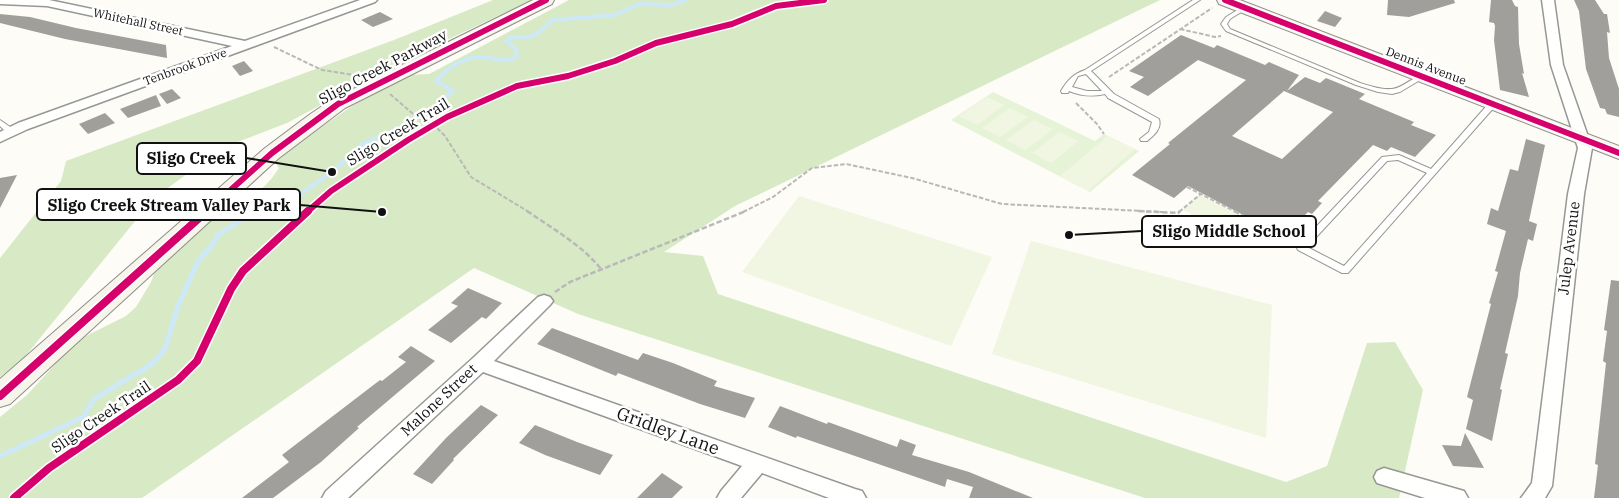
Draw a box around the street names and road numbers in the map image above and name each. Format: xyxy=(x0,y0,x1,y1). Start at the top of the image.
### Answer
street label: Whitehall Street xyxy=(92,5,184,38)
street label: Sligo Creek Parkway xyxy=(315,25,450,108)
street label: Dennis Avenue xyxy=(1384,43,1468,88)
street label: Tenbrook Drive xyxy=(141,44,229,89)
street label: Sligo Creek Trail xyxy=(343,94,452,170)
street label: Julep Avenue xyxy=(1553,200,1584,296)
street label: Malone Street xyxy=(397,359,481,440)
street label: Sligo Creek Trail xyxy=(47,376,154,457)
street label: Gridley Lane xyxy=(614,401,723,460)

